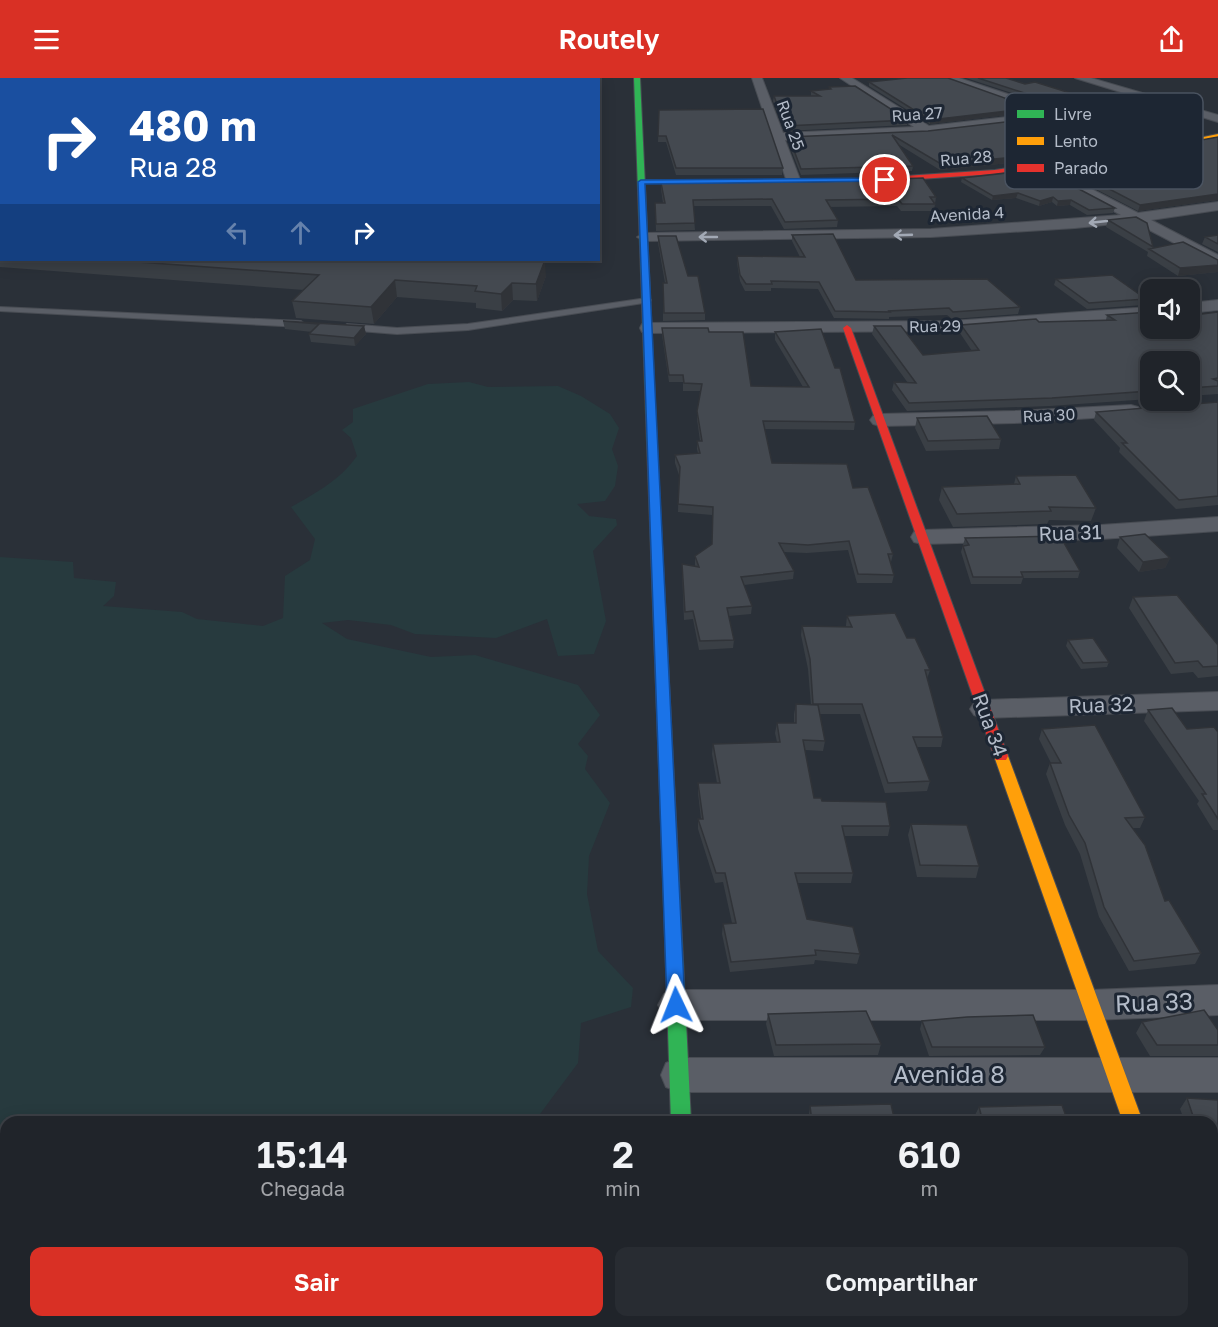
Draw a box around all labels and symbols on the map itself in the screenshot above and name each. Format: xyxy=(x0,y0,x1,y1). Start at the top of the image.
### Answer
legend xyxy=(1005,93,1203,189)
street label: Rua 25 xyxy=(773,97,809,153)
street label: Rua 27 xyxy=(891,102,943,126)
text: Livre xyxy=(1054,104,1092,124)
text: Lento xyxy=(1054,131,1098,151)
street label: Rua 28 xyxy=(939,146,993,170)
pin xyxy=(859,154,910,205)
text: Parado xyxy=(1054,158,1108,178)
street label: Avenida 4 xyxy=(929,202,1005,226)
one-way arrow xyxy=(1088,216,1108,227)
one-way arrow xyxy=(894,229,914,240)
one-way arrow xyxy=(699,231,719,243)
street label: Rua 29 xyxy=(909,316,961,336)
street label: Rua 30 xyxy=(1022,404,1076,426)
street label: Rua 31 xyxy=(1038,519,1102,545)
street label: Rua 34 xyxy=(968,690,1013,760)
street label: Rua 32 xyxy=(1068,691,1134,717)
position arrow xyxy=(644,973,708,1037)
street label: Rua 33 xyxy=(1114,986,1193,1017)
street label: Avenida 8 xyxy=(893,1059,1005,1088)

